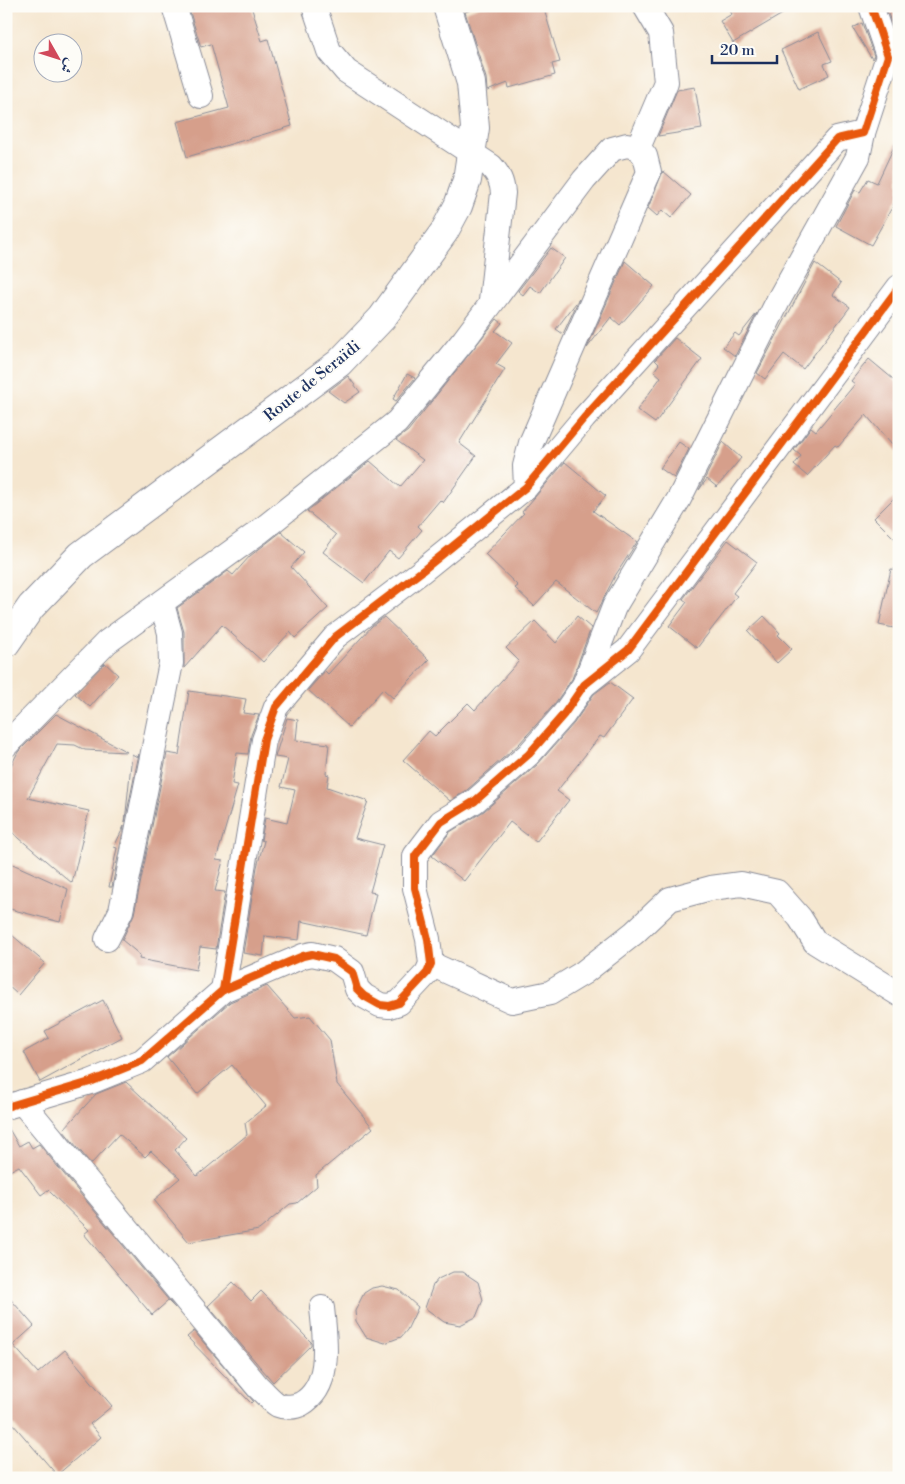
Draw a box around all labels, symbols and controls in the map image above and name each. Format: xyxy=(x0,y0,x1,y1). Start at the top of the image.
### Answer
north arrow xyxy=(32,32,82,82)
scale bar xyxy=(712,32,778,64)
text: 20 m xyxy=(720,41,755,60)
text: ش xyxy=(56,54,79,77)
street label: Route de Seraïdi xyxy=(260,336,364,426)

